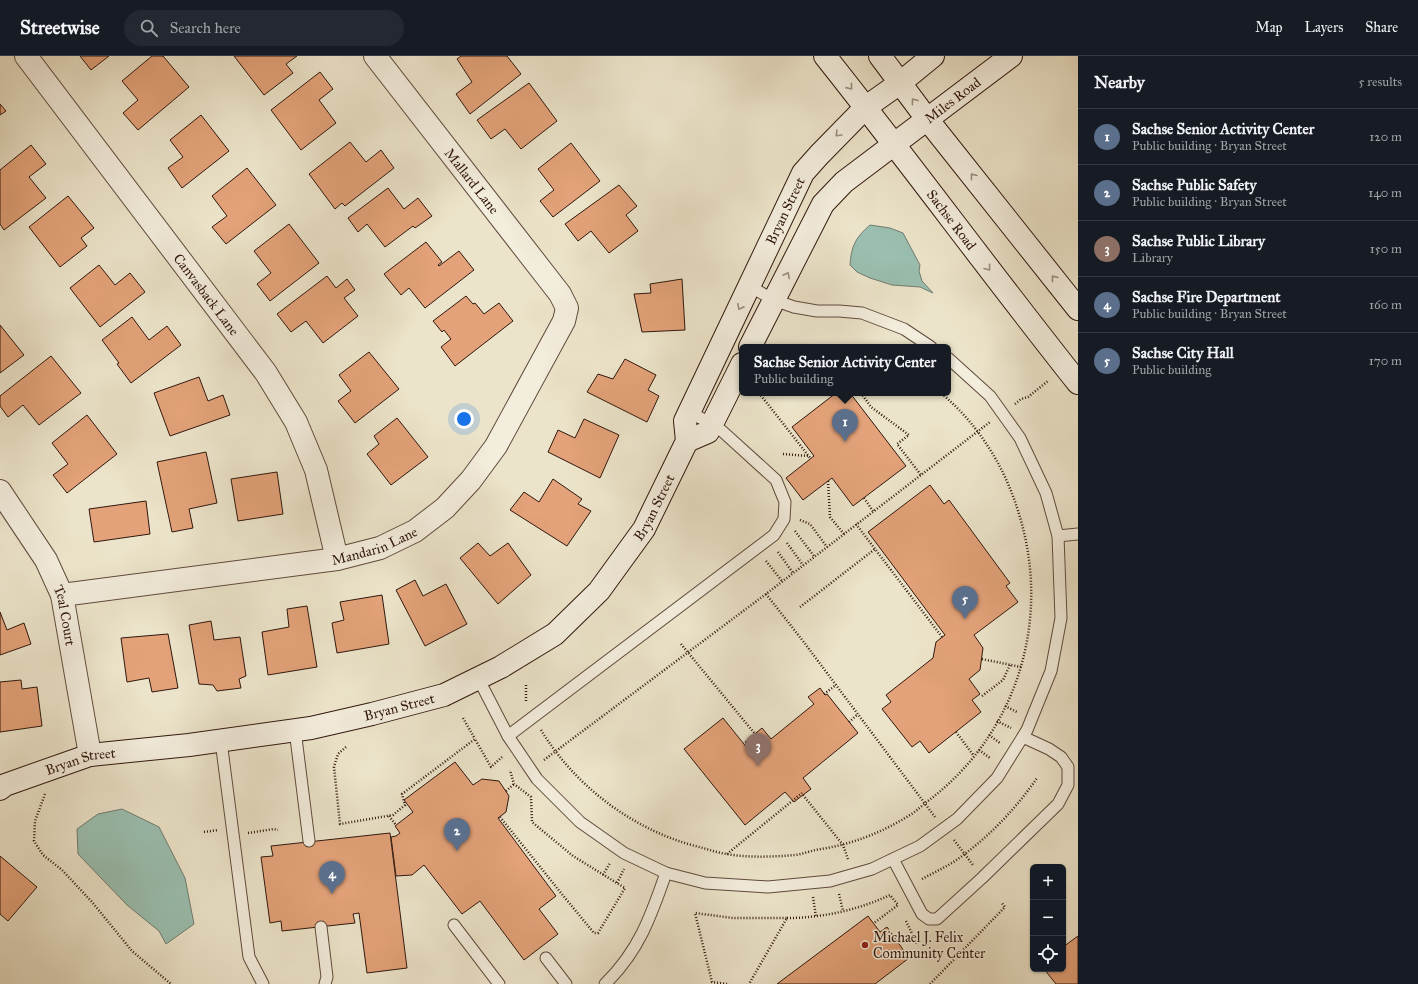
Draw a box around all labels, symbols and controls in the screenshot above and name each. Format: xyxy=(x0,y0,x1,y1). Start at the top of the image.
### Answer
search box xyxy=(124,10,404,46)
text: Streetwise xyxy=(20,16,100,39)
icon: search xyxy=(138,17,160,39)
text: Search here xyxy=(170,19,241,37)
text: Map xyxy=(1255,19,1283,36)
text: Layers xyxy=(1305,19,1343,36)
text: Share xyxy=(1365,19,1398,36)
text: Nearby xyxy=(1094,72,1145,93)
street label: Miles Road xyxy=(921,74,984,127)
text: 5 results xyxy=(1358,74,1402,90)
one-way arrow xyxy=(845,82,852,89)
one-way arrow xyxy=(912,98,919,105)
text: Sachse Senior Activity Center xyxy=(1132,120,1314,138)
one-way arrow xyxy=(835,129,843,137)
text: 1 xyxy=(1104,129,1110,145)
text: 120 m xyxy=(1369,129,1402,145)
text: Public building · Bryan Street xyxy=(1132,138,1287,154)
street label: Mallard Lane xyxy=(441,145,503,218)
one-way arrow xyxy=(971,174,978,181)
street label: Bryan Street xyxy=(762,175,809,247)
text: Sachse Public Safety xyxy=(1132,176,1257,194)
text: 2 xyxy=(1104,185,1110,201)
text: 140 m xyxy=(1368,185,1402,201)
street label: Sachse Road xyxy=(923,186,980,254)
text: Public building · Bryan Street xyxy=(1132,194,1287,210)
text: Sachse Public Library xyxy=(1132,232,1265,250)
text: 3 xyxy=(1104,241,1110,257)
text: 150 m xyxy=(1370,241,1402,257)
street label: Canvasback Lane xyxy=(170,250,243,339)
text: Library xyxy=(1132,250,1173,266)
one-way arrow xyxy=(983,263,990,270)
one-way arrow xyxy=(782,271,790,279)
one-way arrow xyxy=(1052,276,1059,283)
text: Sachse Fire Department xyxy=(1132,288,1281,306)
text: 4 xyxy=(1103,297,1111,313)
text: 160 m xyxy=(1369,297,1402,313)
one-way arrow xyxy=(737,302,745,310)
text: Public building · Bryan Street xyxy=(1132,306,1287,322)
popup xyxy=(739,344,951,396)
text: Sachse City Hall xyxy=(1132,344,1234,362)
text: Sachse Senior Activity Center xyxy=(754,353,936,371)
text: 5 xyxy=(1104,353,1110,369)
text: 170 m xyxy=(1369,353,1402,369)
text: Public building xyxy=(1132,362,1211,378)
text: Public building xyxy=(754,371,833,387)
your location xyxy=(454,409,474,429)
pin: 1 xyxy=(832,409,858,442)
street label: Bryan Street xyxy=(630,472,678,544)
street label: Mandarin Lane xyxy=(330,523,420,569)
street label: Teal Court xyxy=(50,582,79,647)
pin: 5 xyxy=(952,586,978,619)
street label: Bryan Street xyxy=(362,690,437,725)
pin: 3 xyxy=(745,733,771,766)
street label: Bryan Street xyxy=(43,744,116,779)
pin: 2 xyxy=(444,818,470,851)
pin: 4 xyxy=(319,861,345,894)
map controls xyxy=(1030,864,1066,972)
button: + xyxy=(1030,864,1066,900)
button: − xyxy=(1030,900,1066,936)
place label: Michael J. Felix Community Center xyxy=(873,929,986,962)
button: locate xyxy=(1030,936,1066,972)
marker: Michael J. Felix Community Center xyxy=(860,940,870,950)

